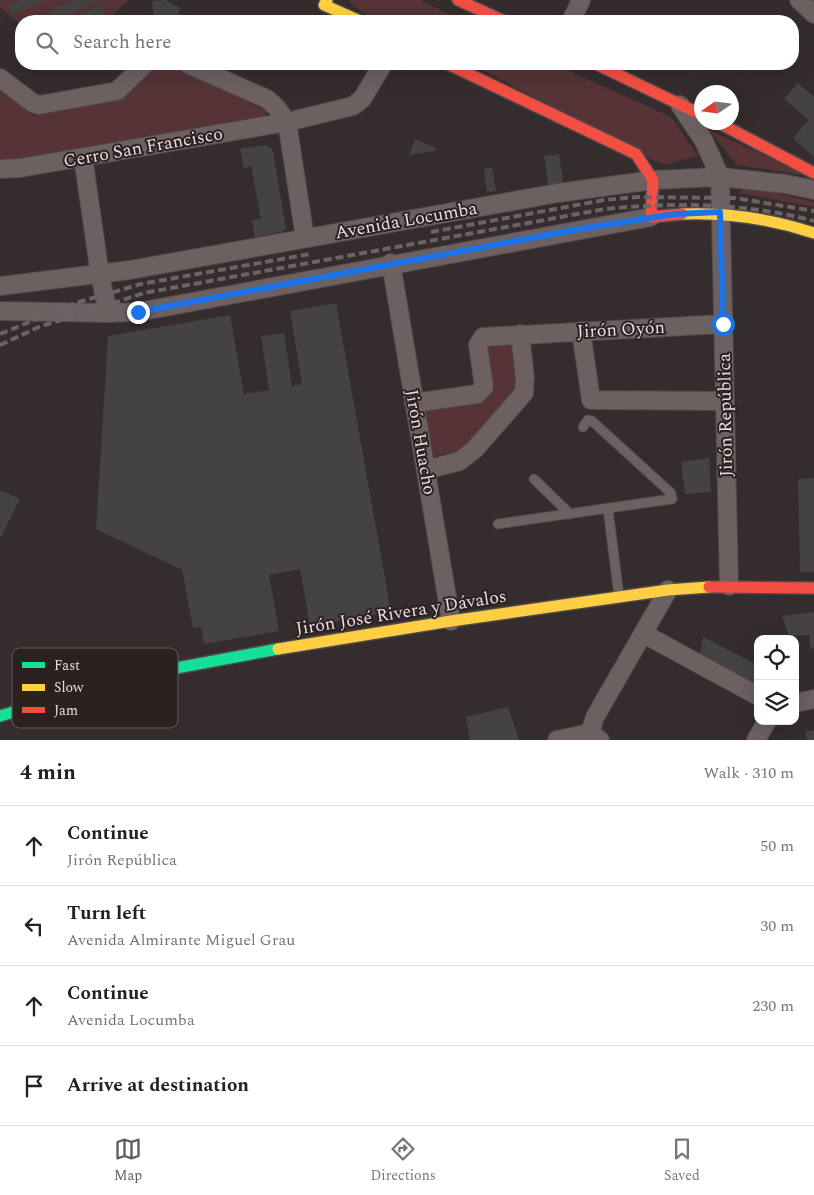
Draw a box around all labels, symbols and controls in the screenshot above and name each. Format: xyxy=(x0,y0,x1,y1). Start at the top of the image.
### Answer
search box xyxy=(15,15,799,70)
text: Search here xyxy=(73,28,172,57)
icon: search xyxy=(33,29,61,57)
north arrow xyxy=(694,85,739,130)
street label: Cerro San Francisco xyxy=(61,120,225,175)
street label: Avenida Locumba xyxy=(333,195,479,246)
route end xyxy=(127,301,150,324)
route start xyxy=(712,313,735,336)
street label: Jirón Oyón xyxy=(576,314,666,345)
street label: Jirón República xyxy=(711,353,740,477)
street label: Jirón Huacho xyxy=(398,387,443,497)
street label: Jirón José Rivera y Dávalos xyxy=(294,582,508,643)
map controls xyxy=(754,635,799,725)
button: locate xyxy=(754,635,799,680)
legend xyxy=(12,648,178,728)
text: Fast xyxy=(54,655,80,676)
text: Slow xyxy=(54,677,84,698)
button: layers xyxy=(754,680,799,725)
text: Jam xyxy=(54,700,78,721)
text: 4 min xyxy=(20,757,76,789)
text: Walk · 310 m xyxy=(703,761,794,785)
text: Continue xyxy=(67,819,149,848)
icon: ahead xyxy=(20,832,48,860)
text: 50 m xyxy=(760,834,794,858)
text: Jirón República xyxy=(67,848,177,872)
text: Turn left xyxy=(67,899,146,928)
icon: left xyxy=(20,912,48,940)
text: 30 m xyxy=(760,914,794,938)
text: Avenida Almirante Miguel Grau xyxy=(67,928,295,952)
text: Continue xyxy=(67,979,149,1008)
icon: ahead xyxy=(20,992,48,1020)
text: 230 m xyxy=(752,994,794,1018)
text: Avenida Locumba xyxy=(67,1008,195,1032)
text: Arrive at destination xyxy=(67,1071,249,1100)
icon: arrive xyxy=(20,1072,48,1100)
tab: Map xyxy=(114,1135,142,1186)
tab: Directions xyxy=(370,1135,436,1186)
tab: Saved xyxy=(664,1135,700,1186)

